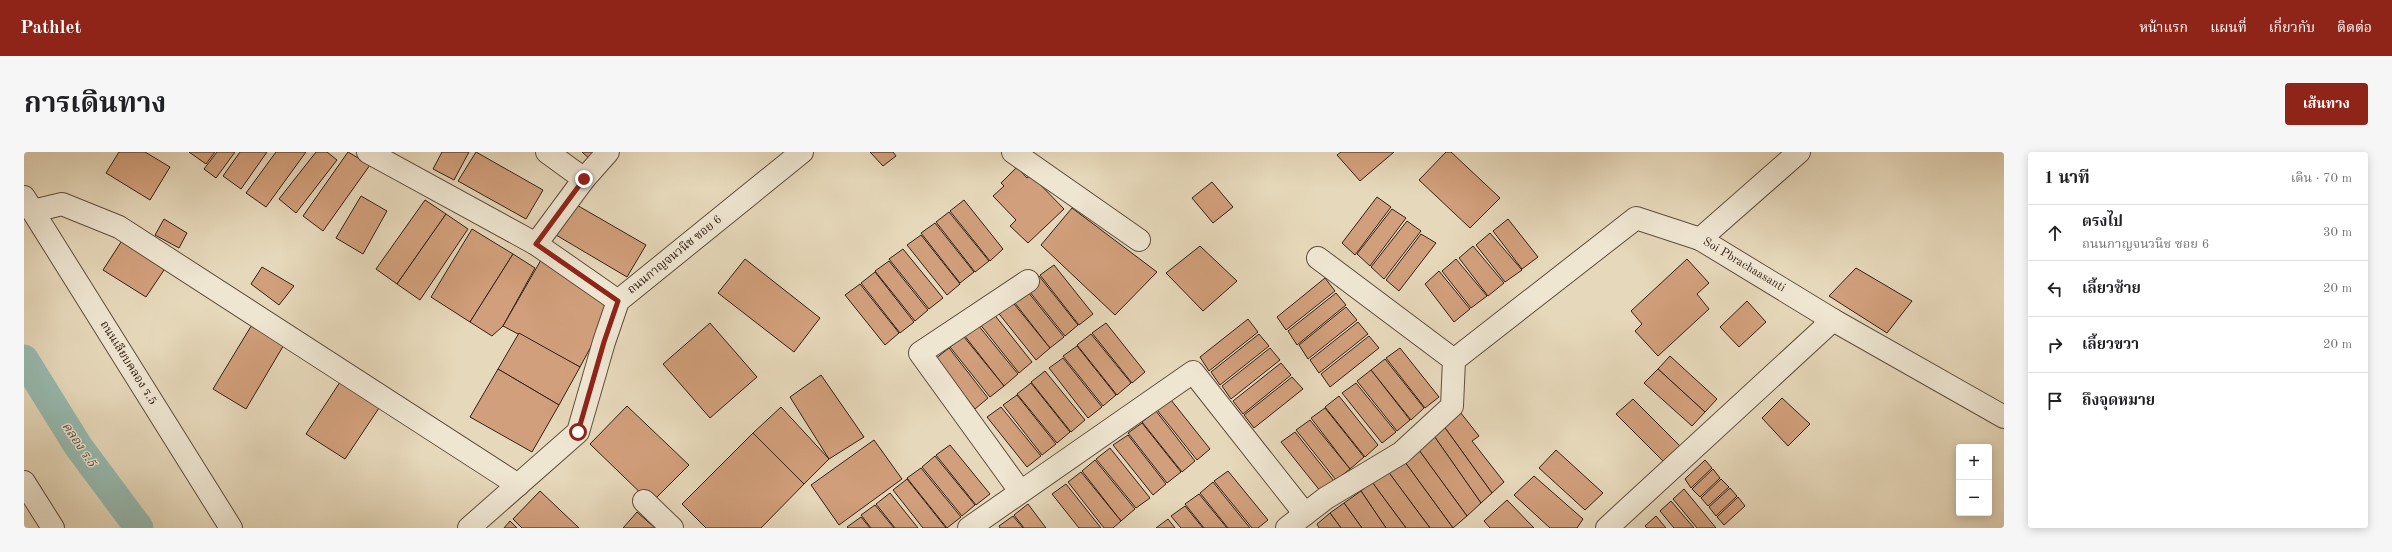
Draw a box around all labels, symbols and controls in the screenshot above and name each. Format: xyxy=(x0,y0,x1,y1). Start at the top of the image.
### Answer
text: Pathlet xyxy=(20,19,81,38)
text: หน้าแรก xyxy=(2139,21,2188,35)
text: แผนที่ xyxy=(2210,21,2247,35)
text: เกี่ยวกับ xyxy=(2269,21,2315,35)
text: ติดต่อ xyxy=(2337,21,2372,35)
button: เส้นทาง xyxy=(2285,83,2368,125)
text: การเดินทาง xyxy=(24,91,166,119)
route end xyxy=(575,170,593,188)
text: 1 นาที xyxy=(2044,170,2090,187)
text: เดิน · 70 m xyxy=(2291,172,2352,185)
street label: ถนนกาญจนวนิช ซอย 6 xyxy=(624,212,724,297)
text: ตรงไป xyxy=(2082,215,2123,230)
icon: ahead xyxy=(2044,222,2066,244)
text: 30 m xyxy=(2323,226,2352,239)
street label: Soi Pbrachaasanti xyxy=(1701,236,1787,294)
text: ถนนกาญจนวนิช ซอย 6 xyxy=(2082,238,2209,251)
icon: left xyxy=(2044,278,2066,300)
text: เลี้ยวซ้าย xyxy=(2082,282,2141,297)
text: 20 m xyxy=(2323,282,2352,295)
street label: ถนนเลียบคลอง ร.5 xyxy=(97,318,160,407)
icon: right xyxy=(2044,334,2066,356)
text: เลี้ยวขวา xyxy=(2082,338,2139,353)
text: 20 m xyxy=(2323,338,2352,351)
icon: arrive xyxy=(2044,390,2066,412)
text: ถึงจุดหมาย xyxy=(2082,394,2155,409)
water label: คลอง ร.5 xyxy=(59,420,99,470)
route start xyxy=(569,423,587,441)
map controls xyxy=(1956,444,1992,516)
button: + xyxy=(1956,444,1992,480)
button: − xyxy=(1956,480,1992,516)

